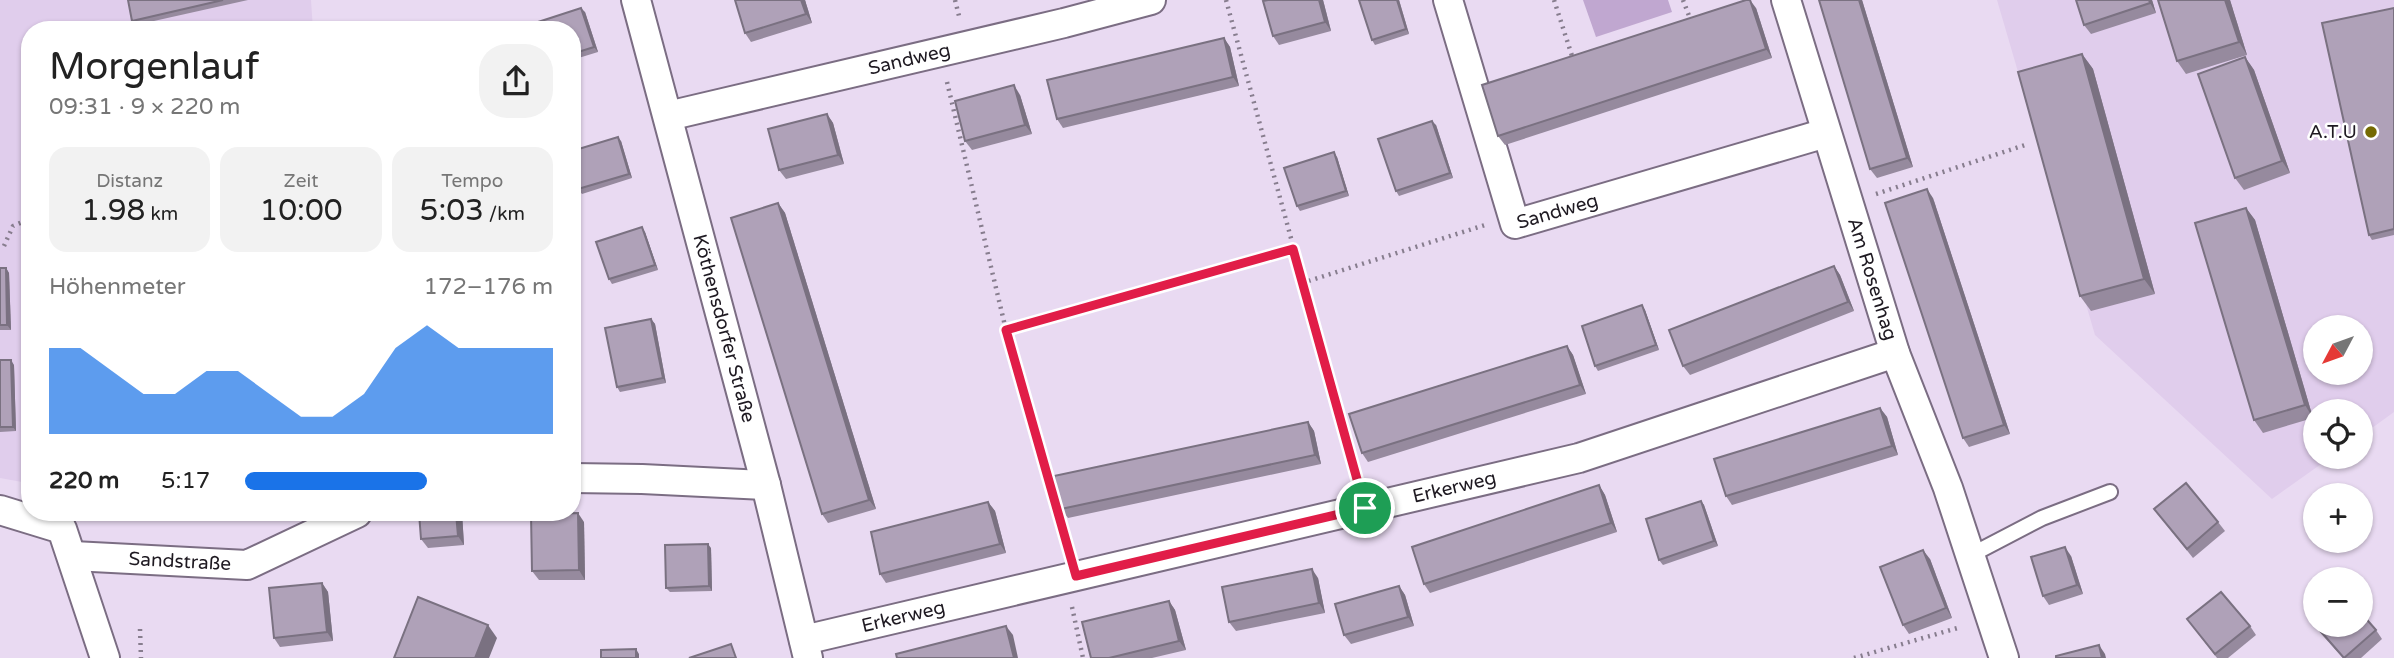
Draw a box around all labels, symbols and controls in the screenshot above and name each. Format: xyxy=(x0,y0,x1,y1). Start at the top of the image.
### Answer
street label: Sandweg xyxy=(866,39,953,80)
text: Morgenlauf xyxy=(49,44,259,90)
button: share xyxy=(479,44,553,118)
text: 09:31 · 9 × 220 m xyxy=(49,93,240,121)
place label: A.T.U xyxy=(2309,121,2357,143)
marker: A.T.U xyxy=(2363,124,2379,140)
text: Distanz xyxy=(96,170,163,192)
text: Zeit xyxy=(284,170,318,192)
text: Tempo xyxy=(441,170,503,192)
street label: Sandweg xyxy=(1514,189,1601,234)
text: 1.98 xyxy=(81,192,145,229)
text: 10:00 xyxy=(259,192,343,229)
text: 5:03 xyxy=(420,192,484,229)
text: km xyxy=(145,203,178,225)
text: /km xyxy=(484,203,525,225)
street label: Am Rosenhag xyxy=(1843,215,1901,343)
street label: Köthensdorfer Straße xyxy=(688,232,760,425)
text: Höhenmeter xyxy=(49,273,186,301)
text: 172–176 m xyxy=(424,273,553,301)
north arrow xyxy=(2303,315,2373,385)
map controls xyxy=(2303,315,2373,637)
button: locate xyxy=(2303,399,2373,469)
text: 220 m xyxy=(49,467,119,495)
text: 5:17 xyxy=(161,467,210,495)
street label: Erkerweg xyxy=(1410,467,1498,508)
pin xyxy=(1335,478,1395,538)
button: + xyxy=(2303,483,2373,553)
icon: arrive xyxy=(1346,489,1384,527)
street label: Sandstraße xyxy=(128,548,232,575)
button: − xyxy=(2303,567,2373,637)
street label: Erkerweg xyxy=(859,596,947,637)

